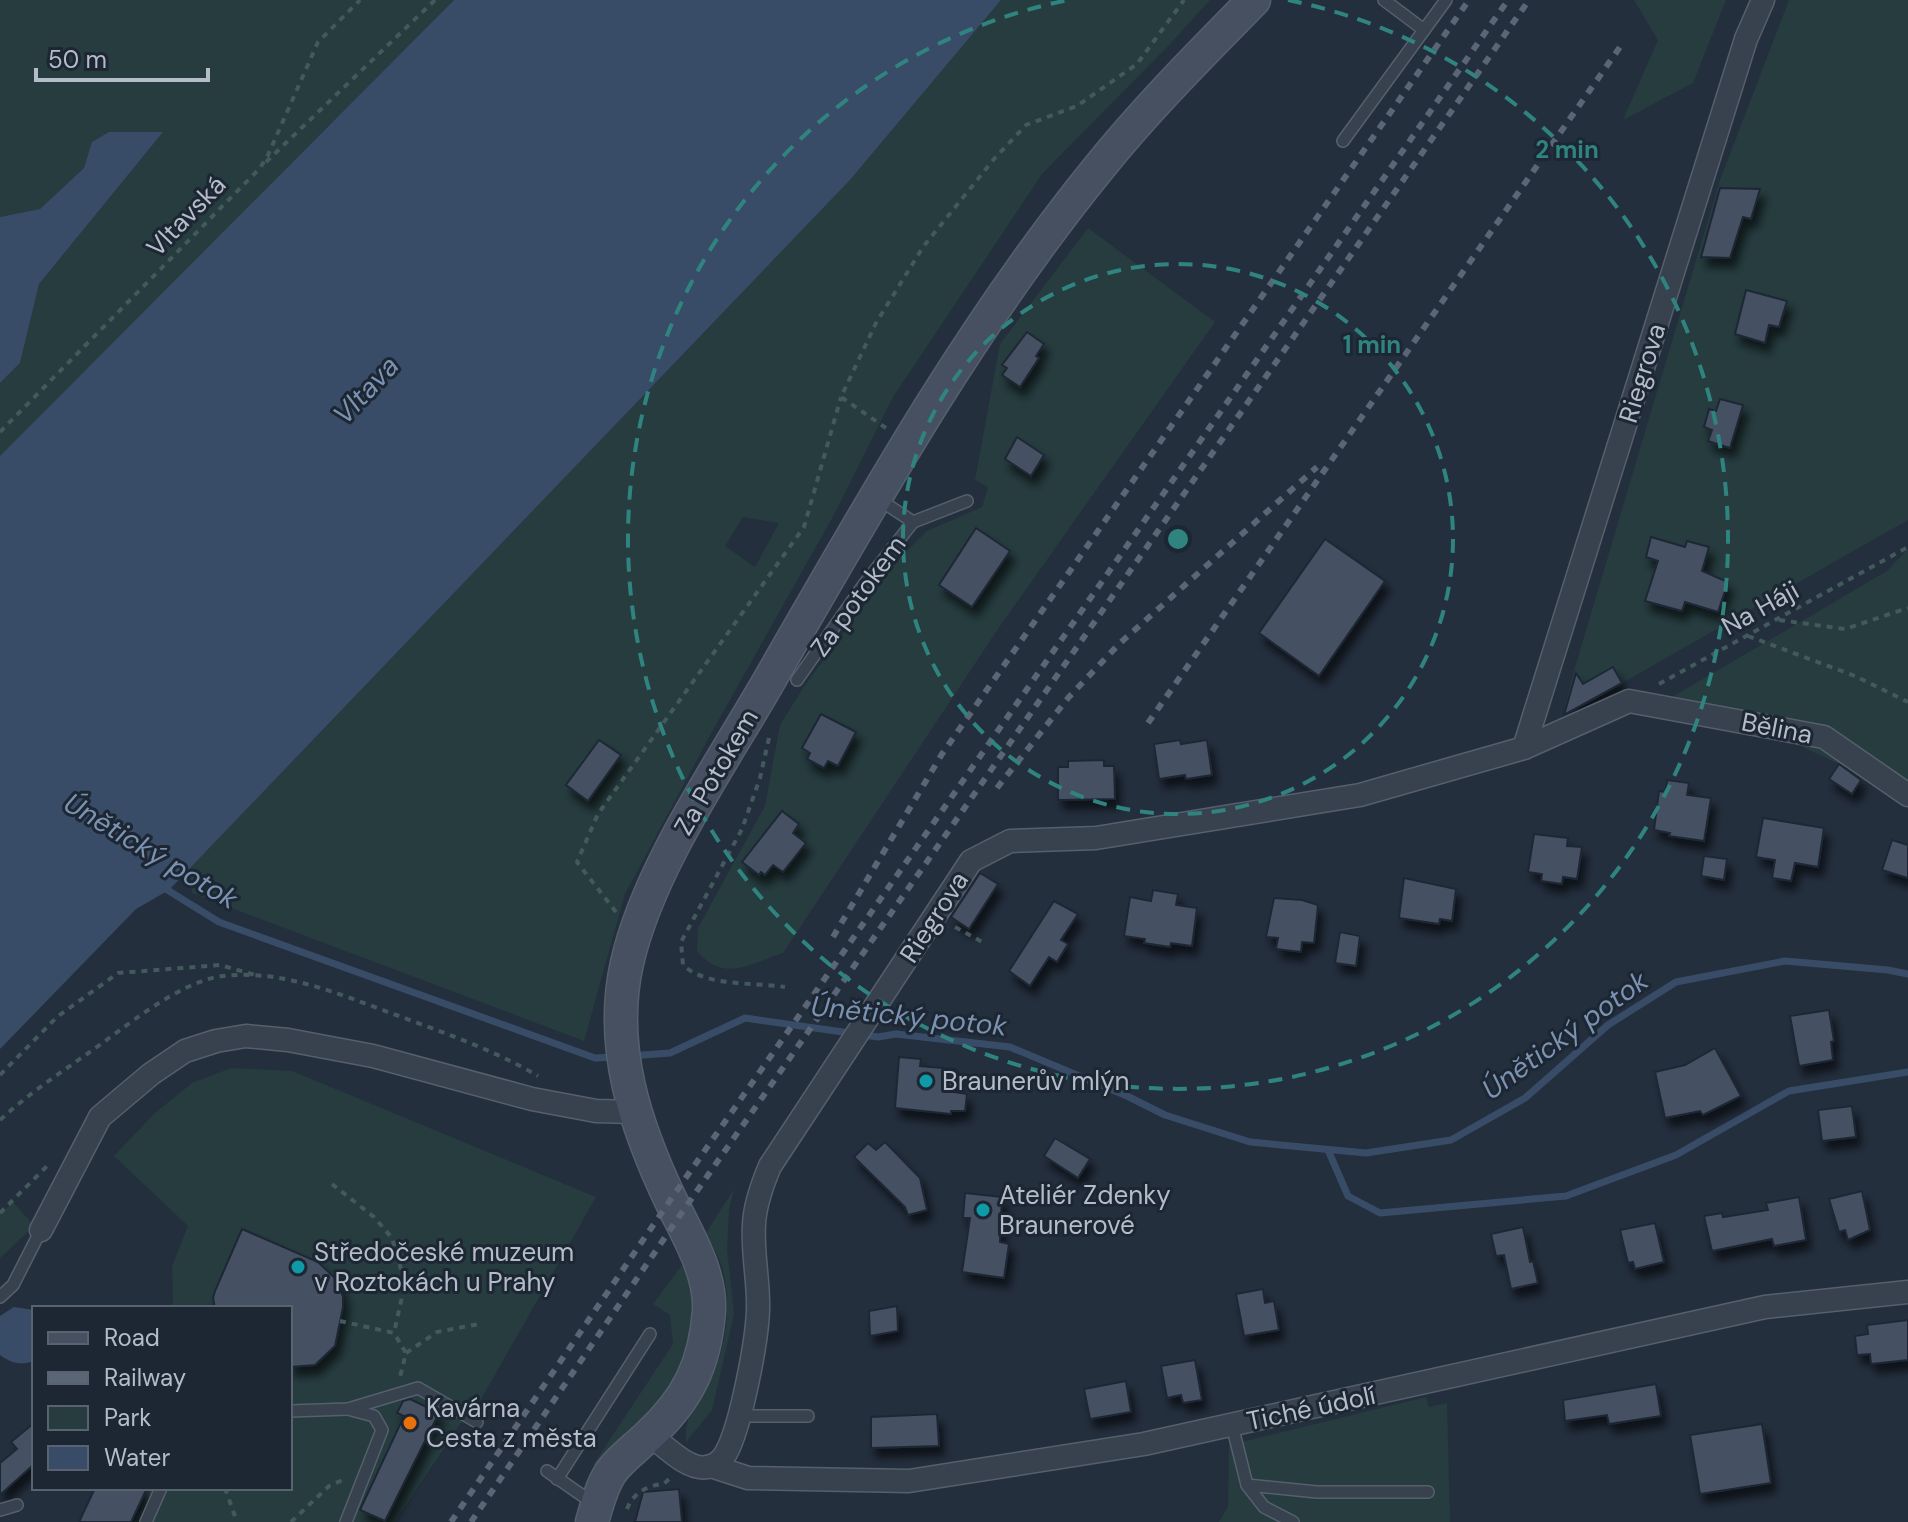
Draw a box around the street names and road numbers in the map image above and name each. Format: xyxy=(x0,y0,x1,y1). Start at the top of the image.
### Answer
street label: Vltavská xyxy=(139,168,233,264)
street label: Riegrova xyxy=(1611,319,1673,427)
street label: Za potokem xyxy=(803,529,913,663)
street label: Na Háji xyxy=(1715,573,1805,643)
street label: Za Potokem xyxy=(666,703,766,841)
street label: Bělina xyxy=(1739,704,1815,752)
street label: Riegrova xyxy=(892,865,976,969)
street label: Tiché údolí xyxy=(1244,1378,1379,1438)

